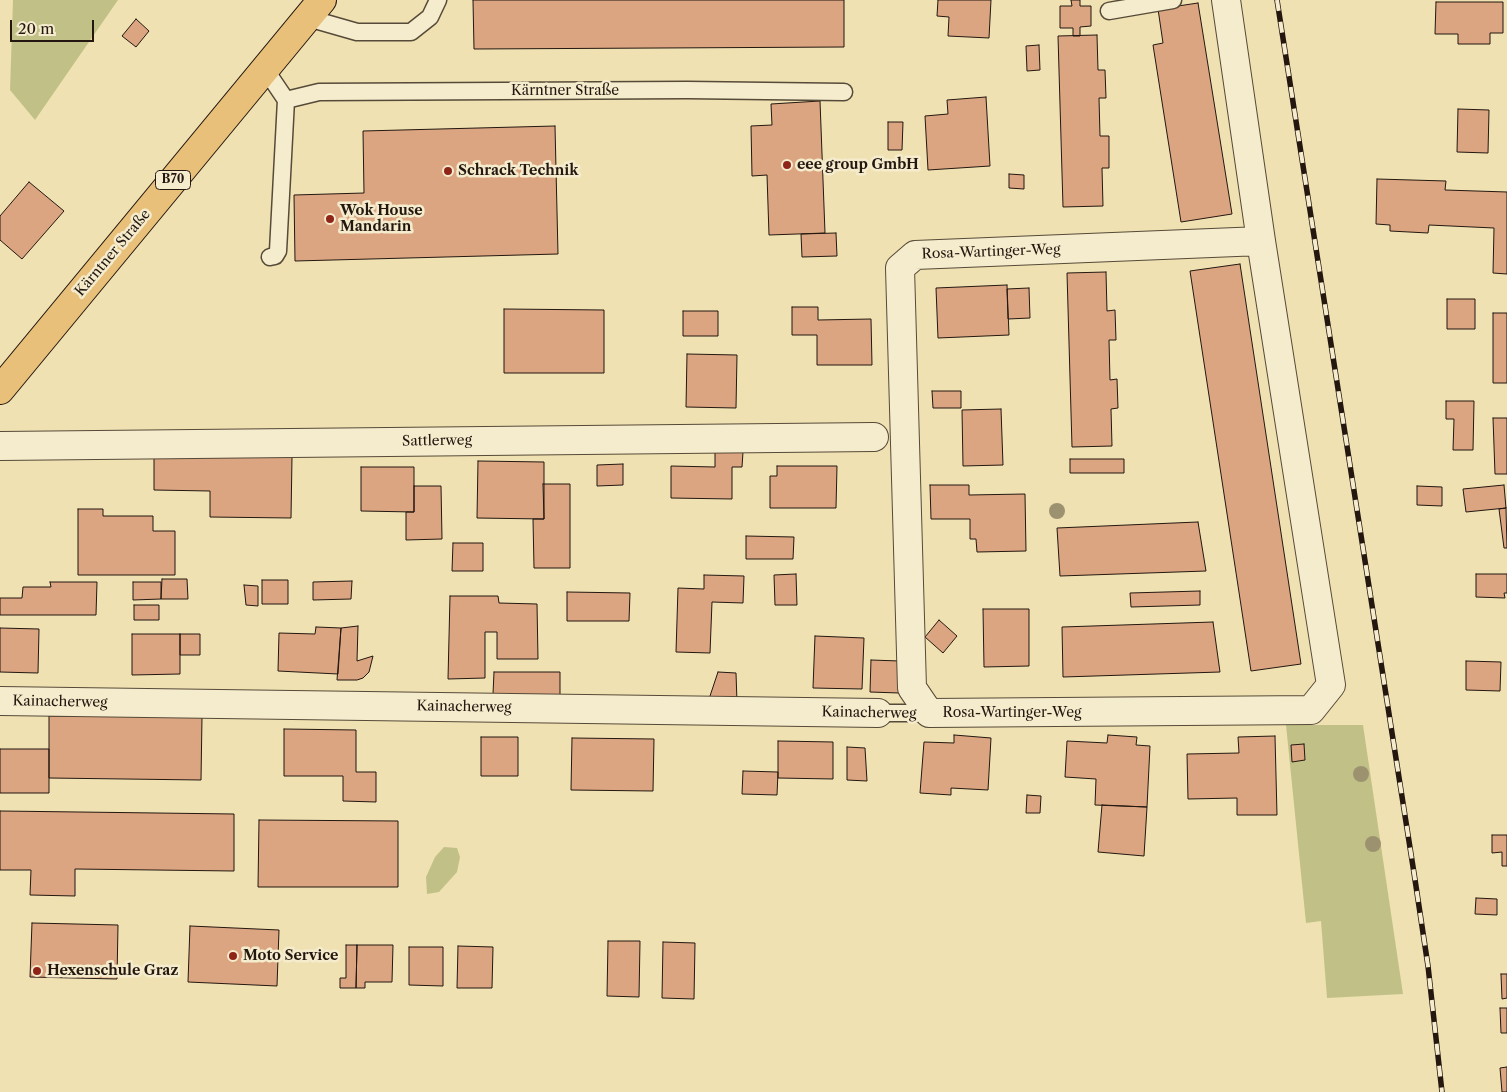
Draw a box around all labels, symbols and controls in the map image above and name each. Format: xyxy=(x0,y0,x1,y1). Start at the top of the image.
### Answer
scale bar xyxy=(12,10,96,42)
text: 20 m xyxy=(18,19,54,38)
street label: Kärntner Straße xyxy=(511,83,619,99)
place label: eee group GmbH xyxy=(797,157,919,173)
marker: eee group GmbH xyxy=(781,159,793,171)
place label: Schrack Technik xyxy=(458,163,579,179)
marker: Schrack Technik xyxy=(442,165,454,177)
road number: B70 xyxy=(156,170,190,190)
place label: Wok House Mandarin xyxy=(340,203,423,236)
street label: Kärntner Straße xyxy=(72,206,154,300)
marker: Wok House Mandarin xyxy=(324,213,336,225)
street label: Rosa-Wartinger-Weg xyxy=(921,241,1061,263)
street label: Sattlerweg xyxy=(402,432,472,450)
street label: Kainacherweg xyxy=(12,693,108,711)
street label: Kainacherweg xyxy=(416,698,512,716)
street label: Kainacherweg xyxy=(821,704,917,722)
street label: Rosa-Wartinger-Weg xyxy=(943,705,1081,721)
place label: Moto Service xyxy=(243,948,338,964)
marker: Moto Service xyxy=(227,950,239,962)
place label: Hexenschule Graz xyxy=(47,963,178,979)
marker: Hexenschule Graz xyxy=(31,965,43,977)

